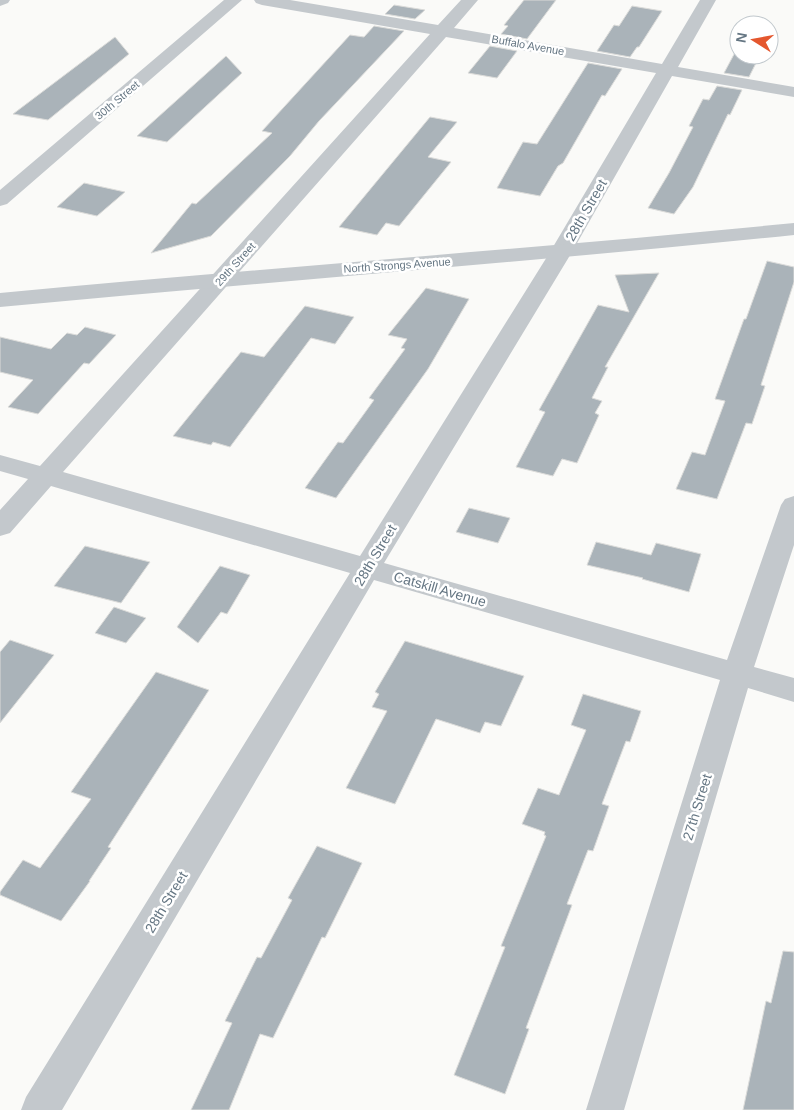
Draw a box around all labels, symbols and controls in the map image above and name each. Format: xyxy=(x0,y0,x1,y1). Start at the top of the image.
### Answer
north arrow xyxy=(729,15,779,65)
text: N xyxy=(732,31,750,44)
street label: Buffalo Avenue xyxy=(491,33,565,57)
street label: 30th Street xyxy=(93,78,141,122)
street label: 28th Street xyxy=(562,176,610,244)
street label: 29th Street xyxy=(213,240,257,288)
street label: North Strongs Avenue xyxy=(343,255,451,275)
street label: 28th Street xyxy=(351,521,400,588)
street label: Catskill Avenue xyxy=(392,568,488,610)
street label: 27th Street xyxy=(679,772,715,842)
street label: 28th Street xyxy=(142,868,191,935)

